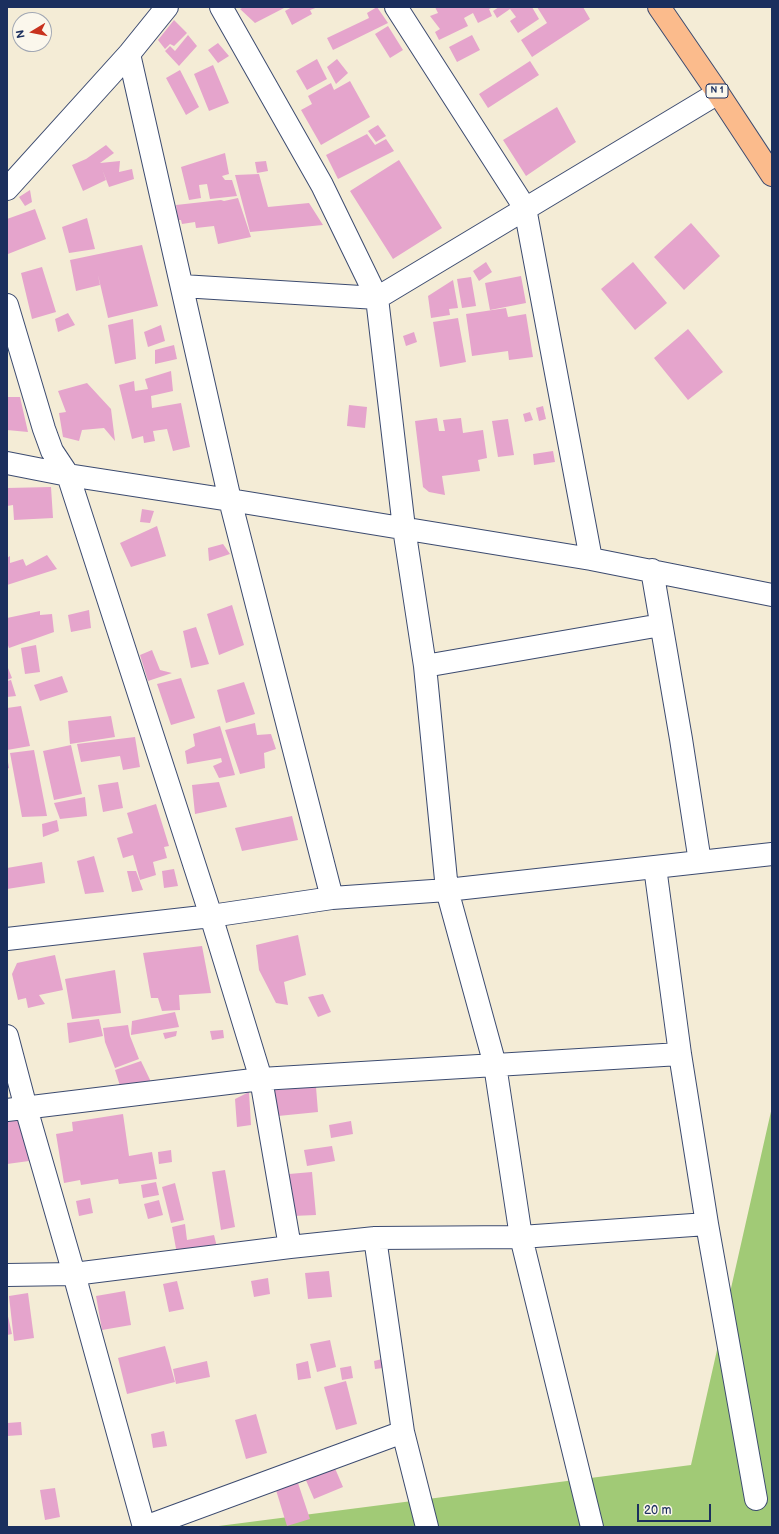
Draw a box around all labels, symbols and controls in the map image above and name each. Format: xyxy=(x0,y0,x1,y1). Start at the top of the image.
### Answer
north arrow xyxy=(12,12,52,52)
text: N xyxy=(14,29,28,39)
road number: N 1 xyxy=(706,84,728,98)
scale bar xyxy=(639,1496,713,1522)
text: 20 m xyxy=(644,1503,671,1518)

